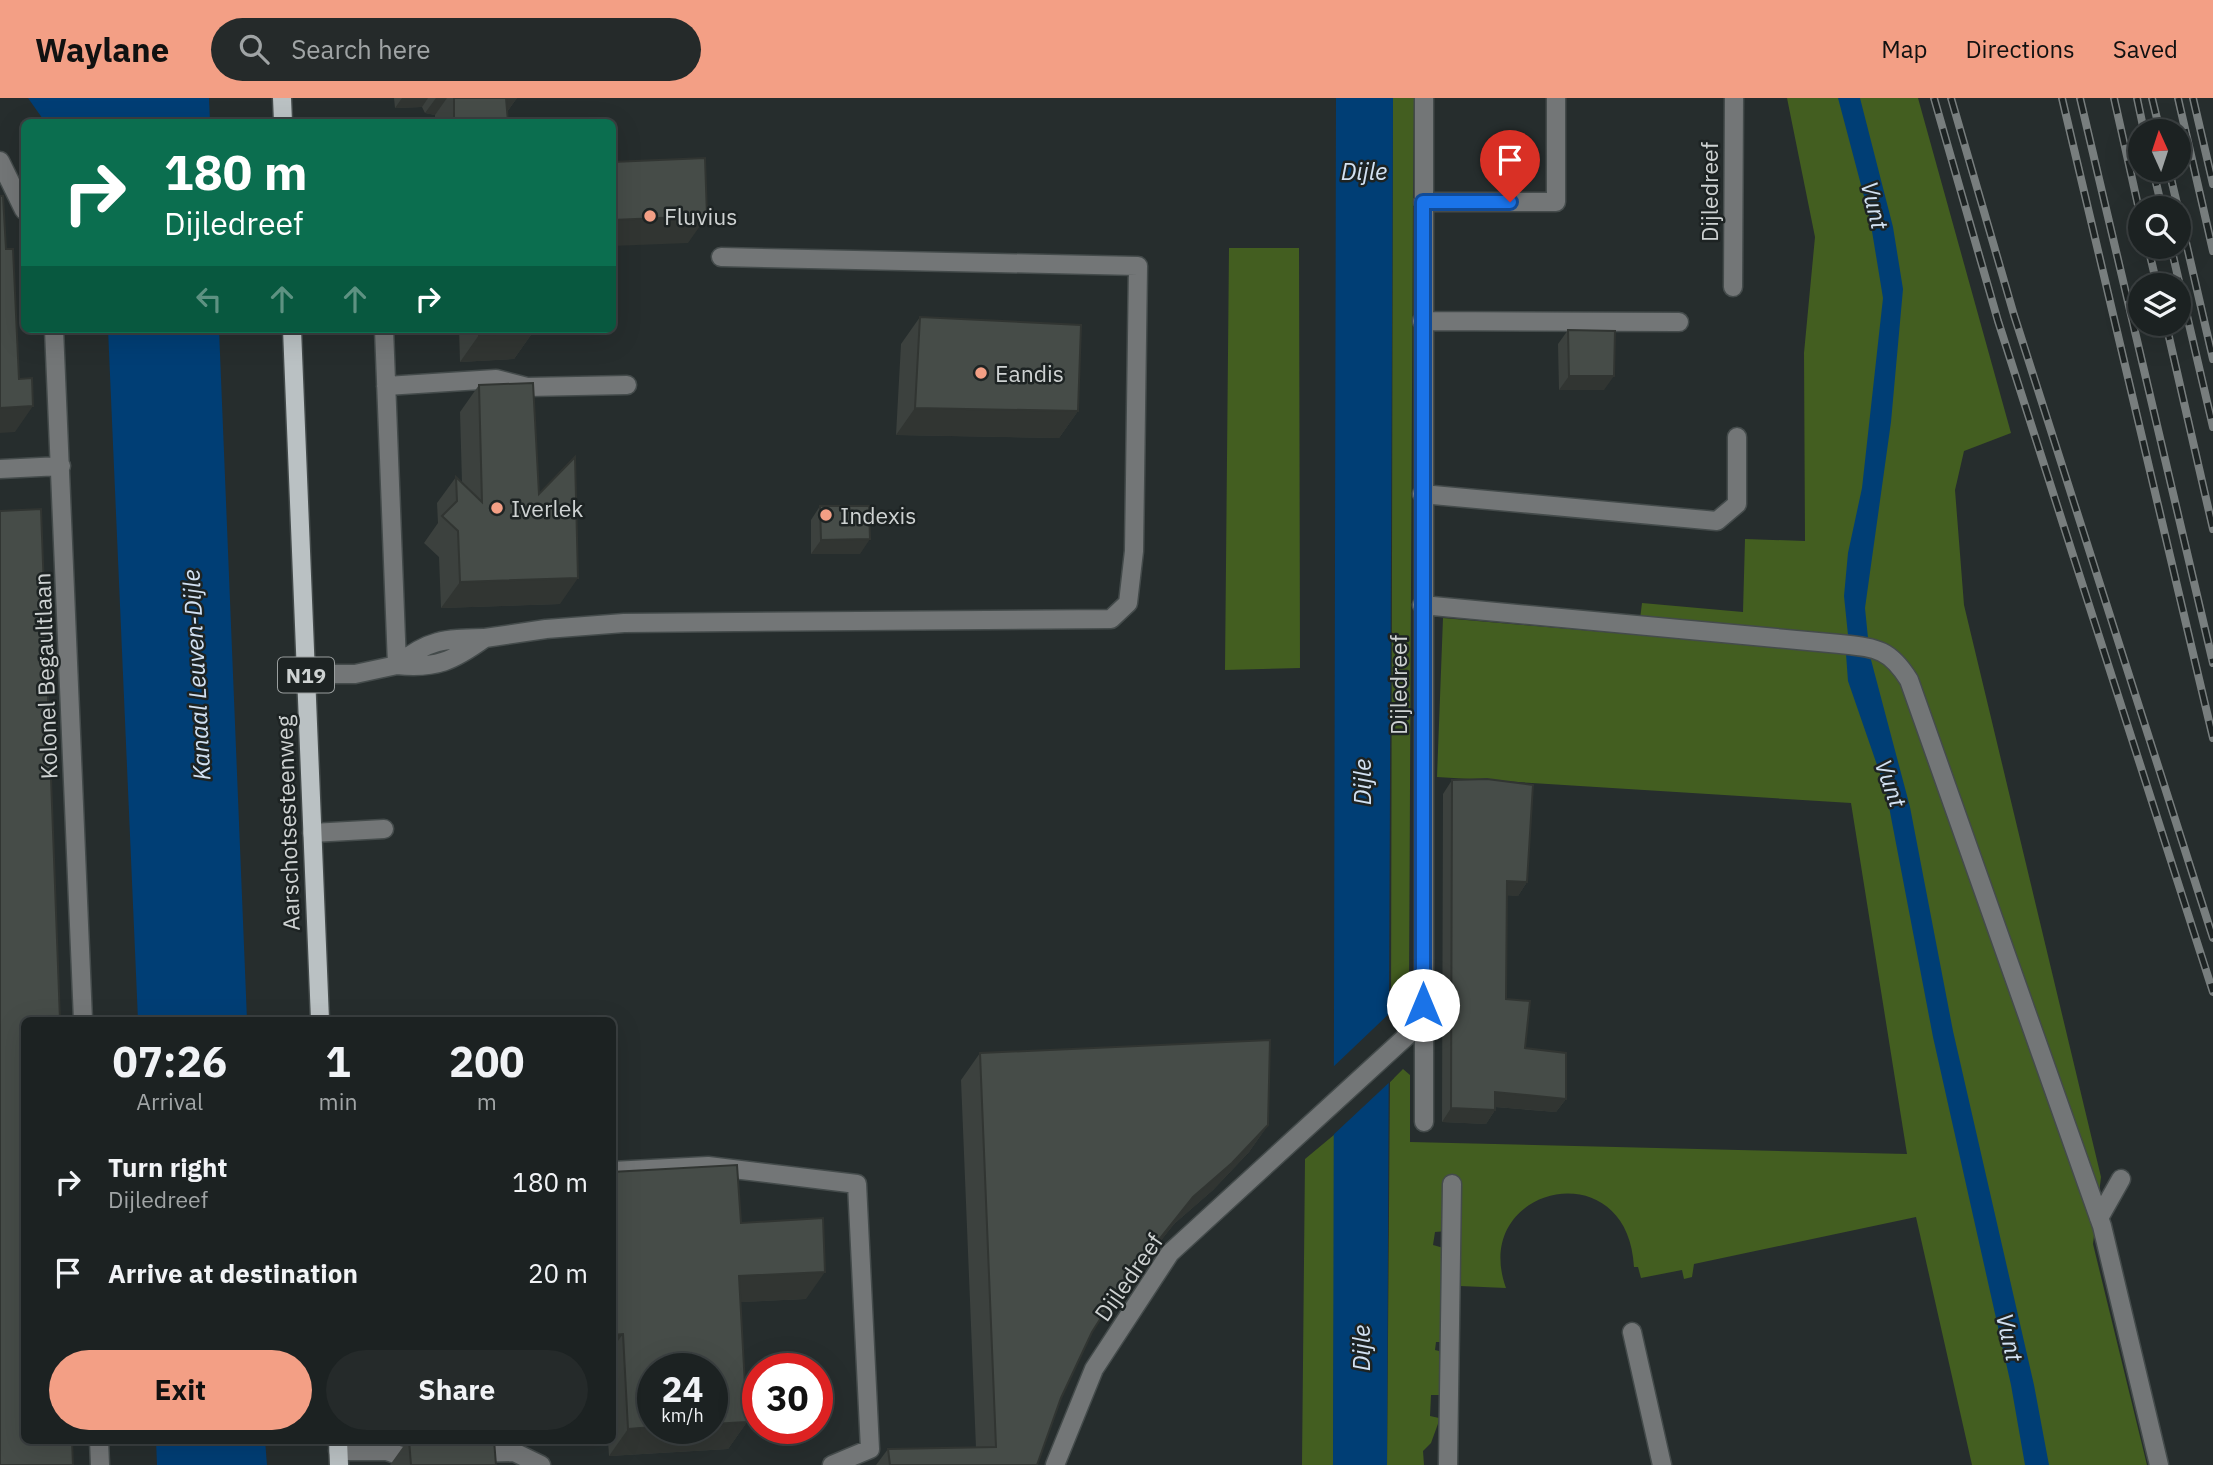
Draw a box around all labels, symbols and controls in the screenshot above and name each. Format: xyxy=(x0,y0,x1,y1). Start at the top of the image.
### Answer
search box xyxy=(211,18,701,81)
text: Waylane xyxy=(35,28,169,71)
icon: search xyxy=(235,30,273,68)
text: Search here xyxy=(291,32,431,66)
text: Map xyxy=(1881,33,1927,65)
text: Directions xyxy=(1965,33,2075,65)
text: Saved xyxy=(2113,33,2178,65)
north arrow xyxy=(2128,119,2191,182)
map controls xyxy=(2128,119,2191,336)
pin xyxy=(1480,130,1540,202)
text: 180 m xyxy=(164,140,308,203)
icon: arrive xyxy=(1491,141,1529,179)
street label: Dijledreef xyxy=(1694,142,1724,242)
icon: right xyxy=(49,147,140,238)
water label: Dijle xyxy=(1341,155,1387,187)
water label: Vunt xyxy=(1854,178,1897,234)
button: search xyxy=(2128,196,2191,259)
place label: Fluvius xyxy=(664,201,738,231)
text: Dijledreef xyxy=(164,202,303,244)
marker: Fluvius xyxy=(642,208,658,224)
button: layers xyxy=(2128,273,2191,336)
icon: left xyxy=(190,280,228,318)
icon: ahead xyxy=(263,280,301,318)
icon: ahead xyxy=(336,280,374,318)
icon: right xyxy=(409,280,447,318)
place label: Eandis xyxy=(995,358,1064,388)
marker: Eandis xyxy=(973,365,989,381)
place label: Iverlek xyxy=(511,493,583,523)
marker: Iverlek xyxy=(489,500,505,516)
place label: Indexis xyxy=(840,500,917,530)
marker: Indexis xyxy=(818,507,834,523)
water label: Kanaal Leuven-Dijle xyxy=(174,569,218,781)
street label: Kolonel Begaultlaan xyxy=(26,572,64,780)
street label: Dijledreef xyxy=(1383,635,1413,735)
road number: N19 xyxy=(278,658,334,692)
street label: Aarschotsesteenweg xyxy=(268,715,306,931)
water label: Vunt xyxy=(1868,755,1915,812)
water label: Dijle xyxy=(1346,759,1378,805)
position arrow xyxy=(1386,968,1460,1042)
text: 07:26 xyxy=(112,1034,227,1089)
text: 1 xyxy=(325,1034,351,1089)
text: 200 xyxy=(449,1034,525,1089)
text: Arrival xyxy=(136,1086,203,1116)
text: min xyxy=(319,1086,357,1116)
text: m xyxy=(477,1086,497,1116)
text: Turn right xyxy=(108,1150,227,1184)
icon: right xyxy=(49,1163,87,1201)
text: 180 m xyxy=(512,1165,588,1199)
text: Dijledreef xyxy=(108,1184,208,1214)
street label: Dijledreef xyxy=(1087,1227,1169,1327)
icon: arrive xyxy=(49,1254,87,1292)
text: Arrive at destination xyxy=(108,1256,358,1290)
text: 20 m xyxy=(528,1256,588,1290)
water label: Vunt xyxy=(1989,1310,2031,1366)
water label: Dijle xyxy=(1345,1325,1377,1371)
button: Exit xyxy=(49,1350,312,1430)
button: Share xyxy=(326,1350,588,1430)
speed limit sign: 30 xyxy=(742,1353,833,1444)
text: 24 xyxy=(661,1366,704,1412)
text: km/h xyxy=(661,1404,704,1427)

